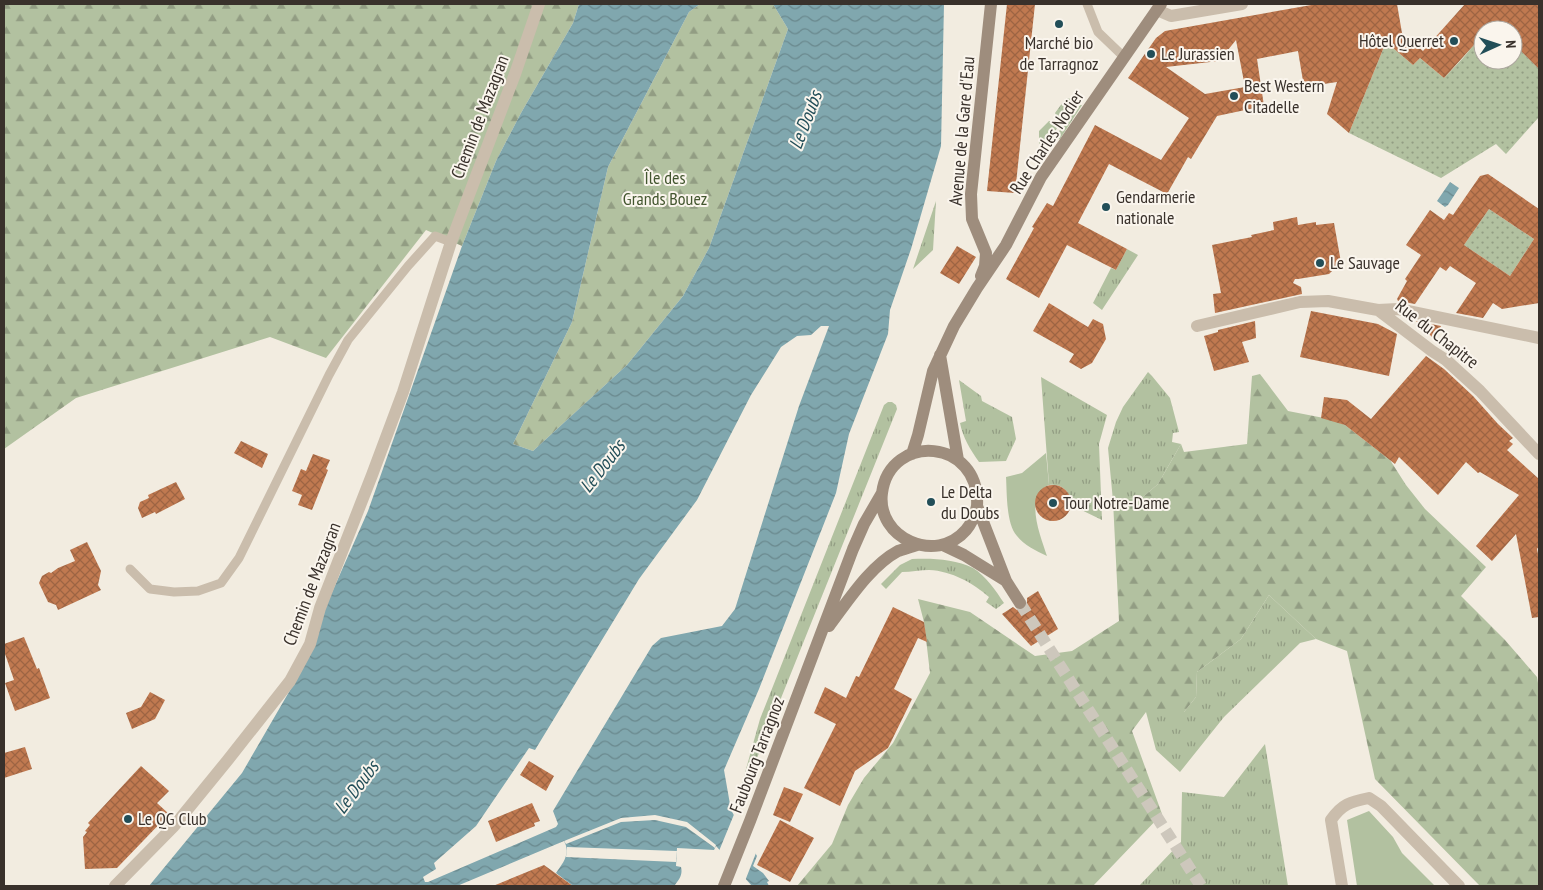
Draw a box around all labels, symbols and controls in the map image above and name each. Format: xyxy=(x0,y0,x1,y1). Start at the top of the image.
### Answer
marker: Marché bio de Tarragnoz xyxy=(1053,18,1065,30)
north arrow xyxy=(1473,20,1523,70)
place label: Hôtel Querret xyxy=(1359,29,1444,52)
place label: Marché bio de Tarragnoz xyxy=(1019,31,1099,75)
marker: Hôtel Querret xyxy=(1448,35,1460,47)
text: N xyxy=(1502,40,1520,49)
place label: Le Jurassien xyxy=(1161,42,1235,65)
marker: Le Jurassien xyxy=(1145,48,1157,60)
street label: Chemin de Mazagran xyxy=(445,52,514,182)
street label: Avenue de la Gare d'Eau xyxy=(944,55,979,206)
place label: Best Western Citadelle xyxy=(1244,74,1325,118)
street label: Rue Charles Nodier xyxy=(1005,85,1089,198)
water label: Le Doubs xyxy=(783,86,828,152)
marker: Best Western Citadelle xyxy=(1228,90,1240,102)
park label: Île des Grands Bouez xyxy=(623,166,707,210)
place label: Gendarmerie nationale xyxy=(1116,185,1196,229)
marker: Gendarmerie nationale xyxy=(1100,201,1112,213)
place label: Le Sauvage xyxy=(1330,251,1400,274)
marker: Le Sauvage xyxy=(1314,257,1326,269)
street label: Rue du Chapitre xyxy=(1391,294,1484,373)
water label: Le Doubs xyxy=(574,434,631,497)
place label: Le Delta du Doubs xyxy=(941,480,999,524)
place label: Tour Notre-Dame xyxy=(1063,491,1169,514)
marker: Le Delta du Doubs xyxy=(925,496,937,508)
marker: Tour Notre-Dame xyxy=(1047,497,1059,509)
street label: Chemin de Mazagran xyxy=(277,519,346,649)
street label: Faubourg Tarragnoz xyxy=(724,694,789,816)
water label: Le Doubs xyxy=(328,755,385,818)
place label: Le QG Club xyxy=(138,807,207,830)
marker: Le QG Club xyxy=(122,813,134,825)

